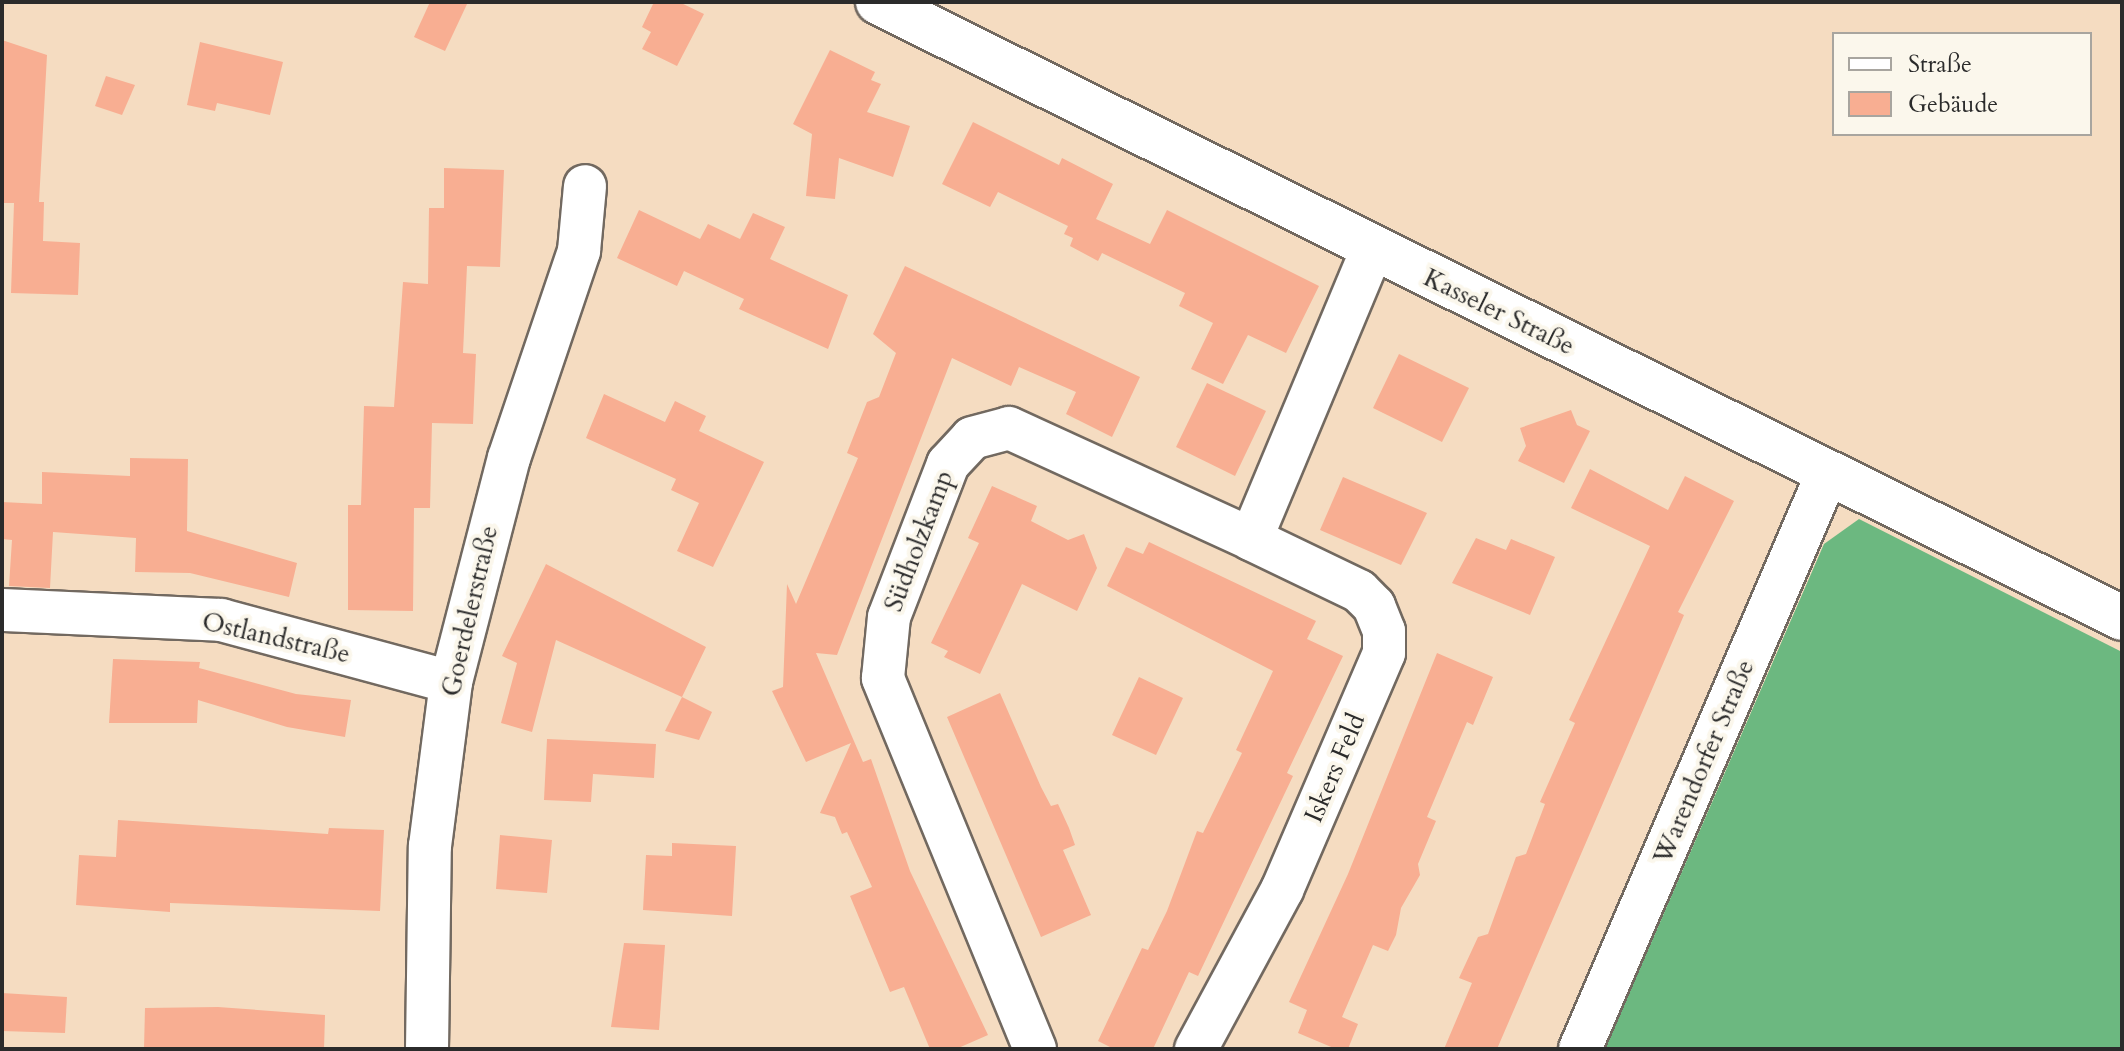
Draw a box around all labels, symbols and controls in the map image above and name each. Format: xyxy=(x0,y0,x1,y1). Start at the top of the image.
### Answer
legend xyxy=(1832,32,2092,136)
text: Straße xyxy=(1908,48,1972,81)
text: Gebäude xyxy=(1908,88,1998,121)
street label: Kasseler Straße xyxy=(1418,262,1580,362)
street label: Südholzkamp xyxy=(878,466,960,616)
street label: Goerdelerstraße xyxy=(435,523,505,699)
street label: Ostlandstraße xyxy=(199,606,353,670)
street label: Warendorfer Straße xyxy=(1647,655,1761,869)
street label: Iskers Feld xyxy=(1298,709,1372,827)

